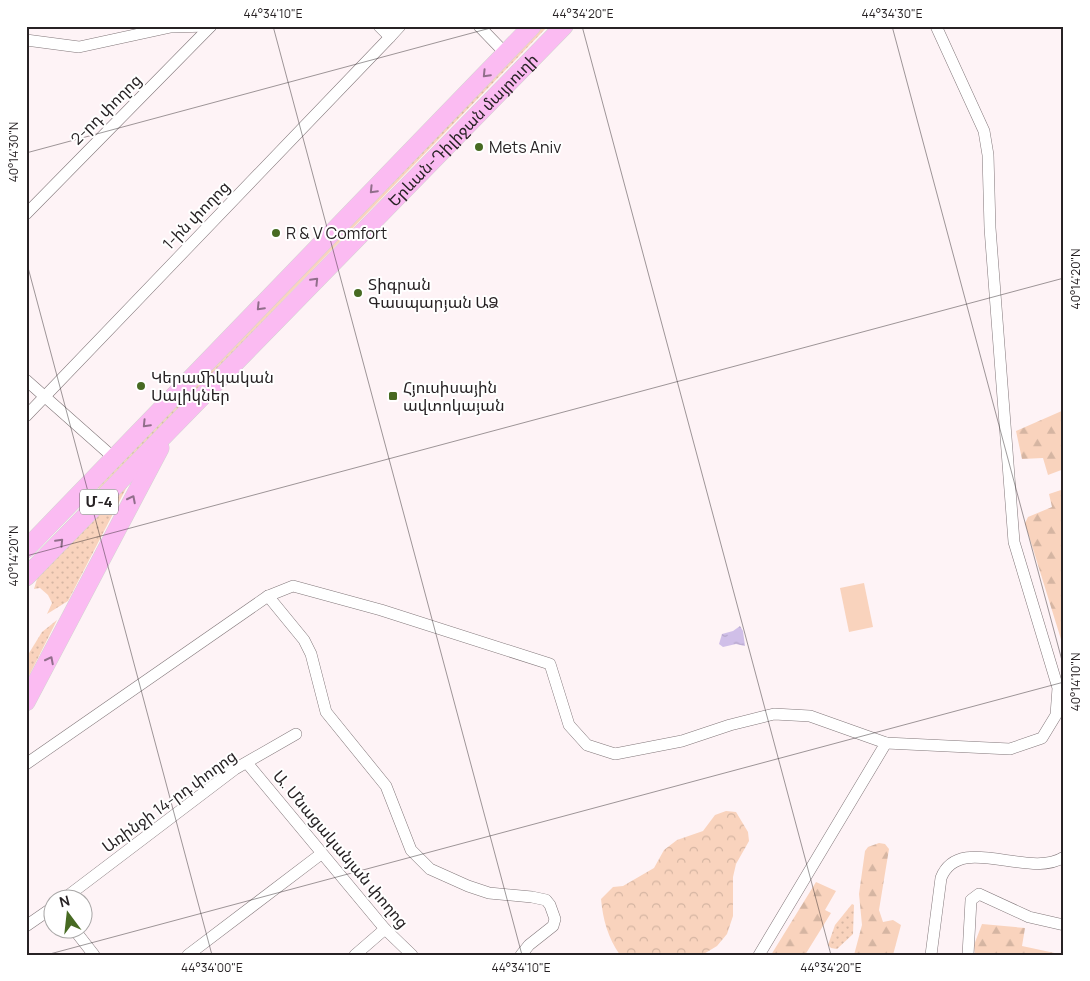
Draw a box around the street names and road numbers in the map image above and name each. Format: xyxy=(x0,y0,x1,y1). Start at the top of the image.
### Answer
street label: Երևան-Դիլիջան մայրուղի xyxy=(383,48,542,211)
street label: 2-րդ փողոց xyxy=(66,69,146,149)
street label: 1-ին փողոց xyxy=(157,176,235,254)
road number: Մ-4 xyxy=(80,490,118,514)
street label: Առինջի 14-րդ փողոց xyxy=(97,745,241,857)
street label: Ա. Մնացականյան փողոց xyxy=(268,765,414,933)

